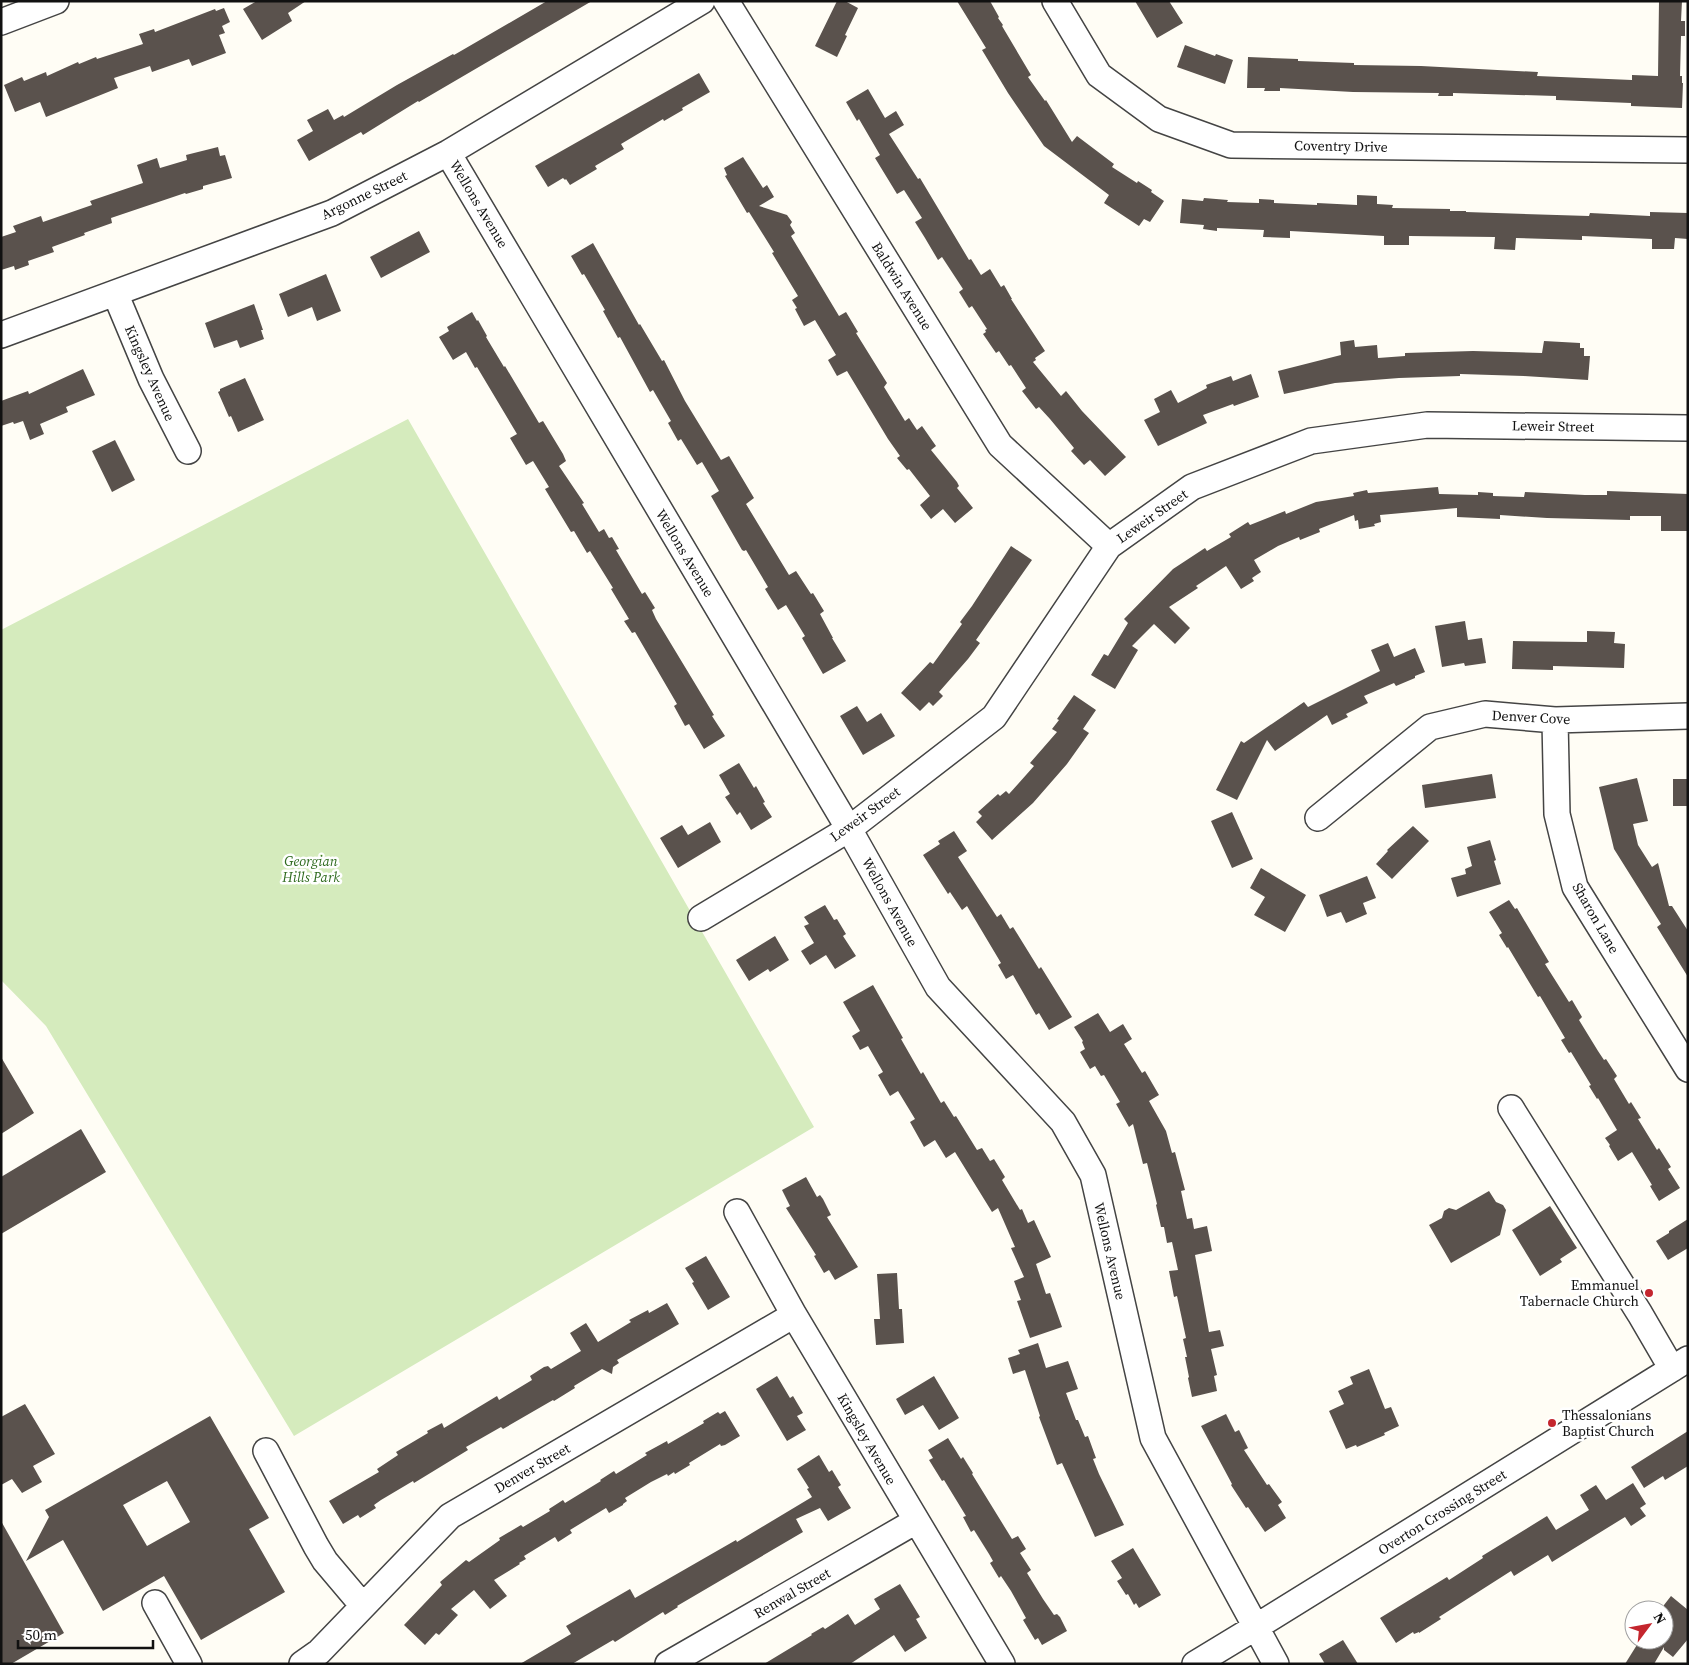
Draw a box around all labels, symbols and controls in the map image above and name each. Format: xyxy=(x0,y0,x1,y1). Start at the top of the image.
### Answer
street label: Coventry Drive xyxy=(1294,135,1388,157)
street label: Wellons Avenue xyxy=(445,156,513,252)
street label: Argonne Street xyxy=(318,165,411,224)
street label: Baldwin Avenue xyxy=(867,238,937,334)
street label: Kingsley Avenue xyxy=(120,322,180,424)
street label: Leweir Street xyxy=(1512,415,1595,437)
street label: Leweir Street xyxy=(1112,484,1192,548)
street label: Wellons Avenue xyxy=(651,505,719,601)
street label: Denver Cove xyxy=(1491,705,1571,729)
street label: Leweir Street xyxy=(826,781,905,846)
park label: Georgian Hills Park xyxy=(281,851,340,887)
street label: Wellons Avenue xyxy=(857,854,923,950)
street label: Sharon Lane xyxy=(1568,879,1624,957)
street label: Wellons Avenue xyxy=(1089,1200,1131,1302)
place label: Emmanuel Tabernacle Church xyxy=(1520,1275,1639,1311)
marker: Emmanuel Tabernacle Church xyxy=(1643,1287,1655,1299)
street label: Kingsley Avenue xyxy=(833,1390,901,1488)
place label: Thessalonians Baptist Church xyxy=(1562,1405,1655,1441)
marker: Thessalonians Baptist Church xyxy=(1546,1417,1558,1429)
street label: Denver Street xyxy=(490,1438,574,1498)
street label: Overton Crossing Street xyxy=(1374,1464,1510,1560)
street label: Renwal Street xyxy=(750,1563,834,1623)
north arrow xyxy=(1624,1600,1674,1650)
text: N xyxy=(1649,1608,1671,1628)
scale bar xyxy=(18,1618,152,1650)
text: 50 m xyxy=(25,1624,57,1645)

